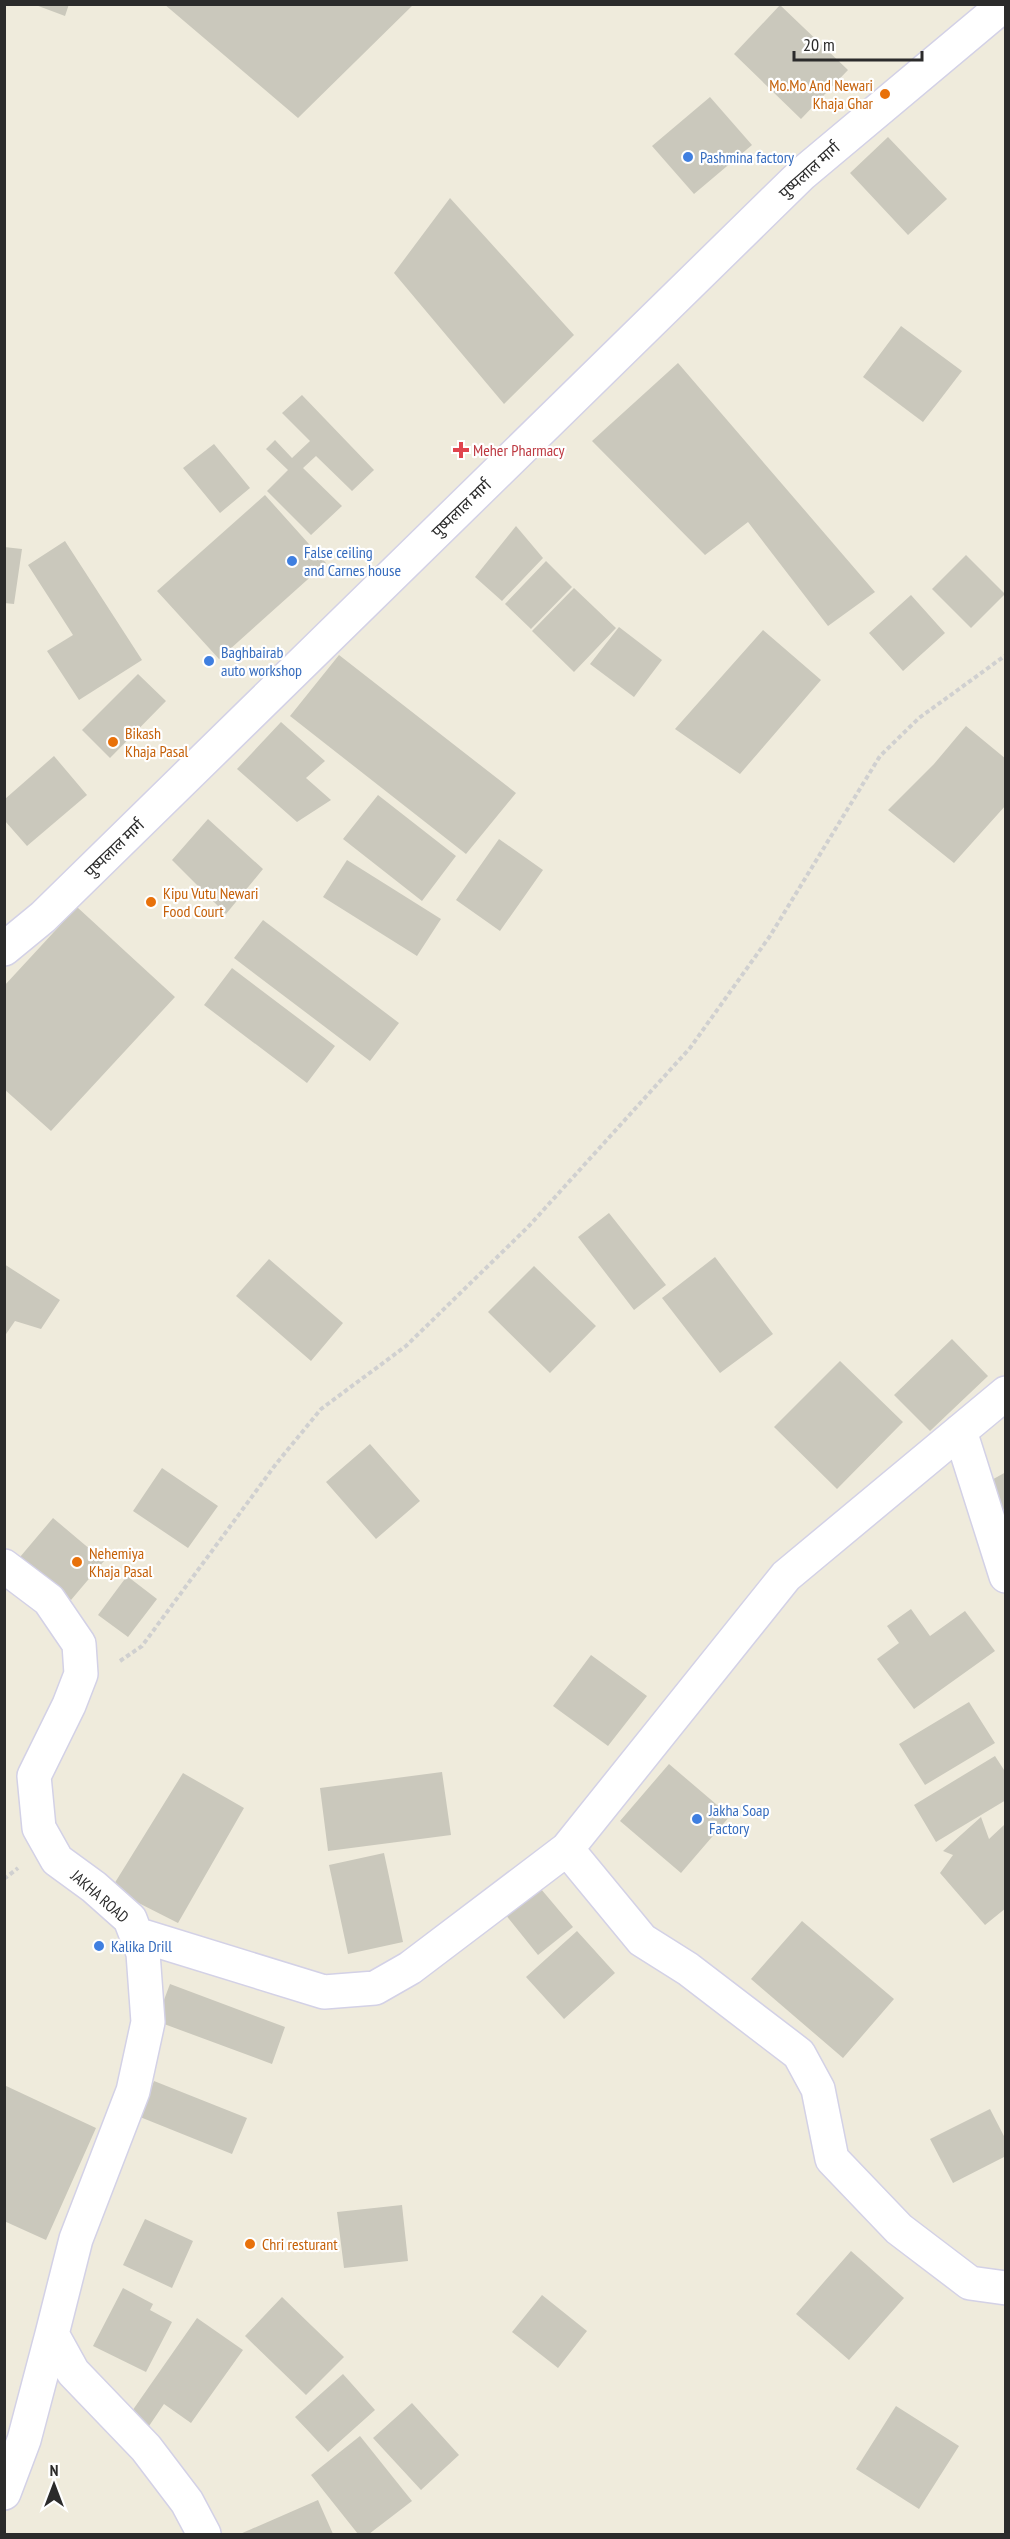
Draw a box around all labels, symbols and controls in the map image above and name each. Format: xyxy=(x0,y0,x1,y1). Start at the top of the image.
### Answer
scale bar xyxy=(794,24,922,62)
text: 20 m xyxy=(803,33,835,56)
place label: Mo.Mo And Newari Khaja Ghar xyxy=(769,75,874,113)
marker: Mo.Mo And Newari Khaja Ghar xyxy=(878,87,892,101)
street label: पुष्पलाल मार्ग xyxy=(774,137,845,203)
place label: Pashmina factory xyxy=(700,147,794,167)
marker: Pashmina factory xyxy=(681,150,695,164)
place label: Meher Pharmacy xyxy=(473,440,565,460)
marker: Meher Pharmacy xyxy=(454,443,468,457)
street label: पुष्पलाल मार्ग xyxy=(427,474,496,542)
place label: False ceiling and Carnes house xyxy=(304,542,401,580)
marker: False ceiling and Carnes house xyxy=(285,554,299,568)
place label: Baghbairab auto workshop xyxy=(221,642,302,680)
marker: Baghbairab auto workshop xyxy=(202,654,216,668)
place label: Bikash Khaja Pasal xyxy=(125,723,189,761)
marker: Bikash Khaja Pasal xyxy=(106,735,120,749)
street label: पुष्पलाल मार्ग xyxy=(80,814,149,882)
place label: Kipu Vutu Newari Food Court xyxy=(163,883,259,921)
marker: Kipu Vutu Newari Food Court xyxy=(144,895,158,909)
place label: Nehemiya Khaja Pasal xyxy=(89,1543,153,1581)
marker: Nehemiya Khaja Pasal xyxy=(70,1555,84,1569)
place label: Jakha Soap Factory xyxy=(708,1800,769,1838)
marker: Jakha Soap Factory xyxy=(690,1812,704,1826)
street label: JAKHA ROAD xyxy=(66,1865,133,1926)
place label: Kalika Drill xyxy=(111,1936,172,1956)
marker: Kalika Drill xyxy=(92,1939,106,1953)
place label: Chri resturant xyxy=(262,2234,338,2254)
marker: Chri resturant xyxy=(243,2237,257,2251)
north arrow xyxy=(24,2455,84,2515)
text: N xyxy=(50,2460,58,2480)

